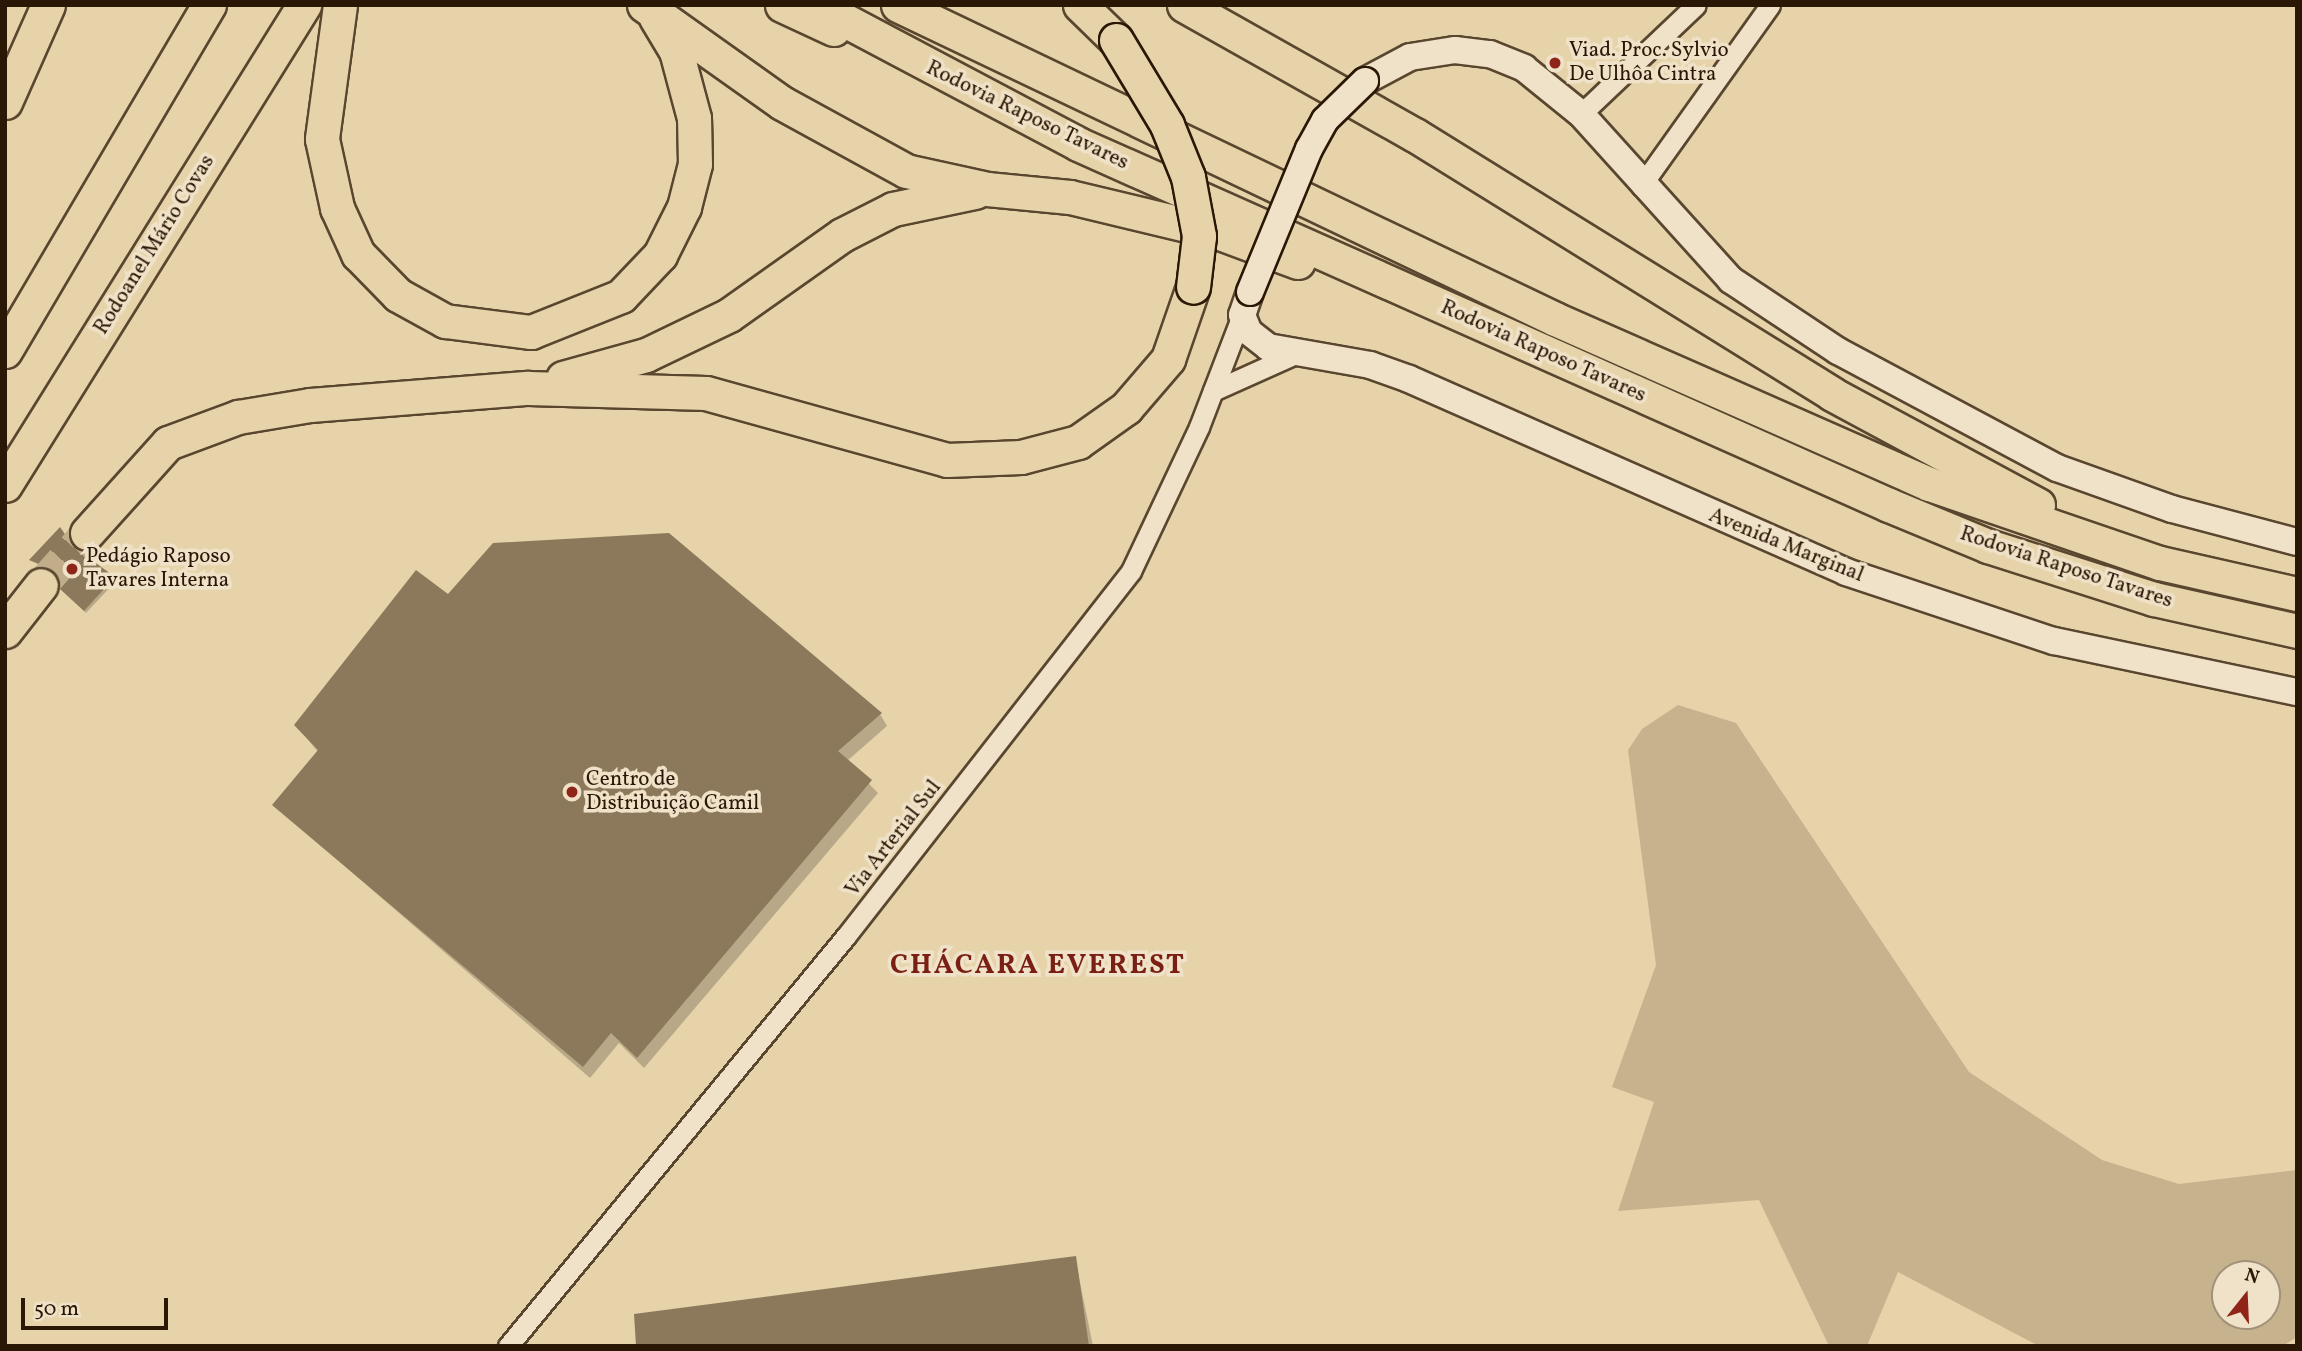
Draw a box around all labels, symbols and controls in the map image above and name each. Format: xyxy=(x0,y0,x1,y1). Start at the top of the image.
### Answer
place label: Viad. Proc. Sylvio De Ulhôa Cintra xyxy=(1569,38,1729,88)
marker: Viad. Proc. Sylvio De Ulhôa Cintra xyxy=(1547,55,1563,71)
street label: Rodovia Raposo Tavares xyxy=(921,56,1133,176)
street label: Rodoanel Mário Covas xyxy=(89,150,221,340)
street label: Rodovia Raposo Tavares xyxy=(1436,295,1650,409)
street label: Avenida Marginal xyxy=(1705,503,1867,589)
street label: Rodovia Raposo Tavares xyxy=(1956,522,2176,614)
place label: Pedágio Raposo Tavares Interna xyxy=(86,544,231,594)
marker: Pedágio Raposo Tavares Interna xyxy=(64,561,80,577)
place label: Centro de Distribuição Camil xyxy=(586,767,759,817)
street label: Via Arterial Sul xyxy=(841,776,947,902)
marker: Centro de Distribuição Camil xyxy=(564,784,580,800)
district label: CHÁCARA EVEREST xyxy=(892,949,1184,983)
north arrow xyxy=(2211,1260,2281,1330)
text: N xyxy=(2241,1262,2262,1291)
scale bar xyxy=(24,1284,172,1328)
text: 50 m xyxy=(34,1295,79,1324)

